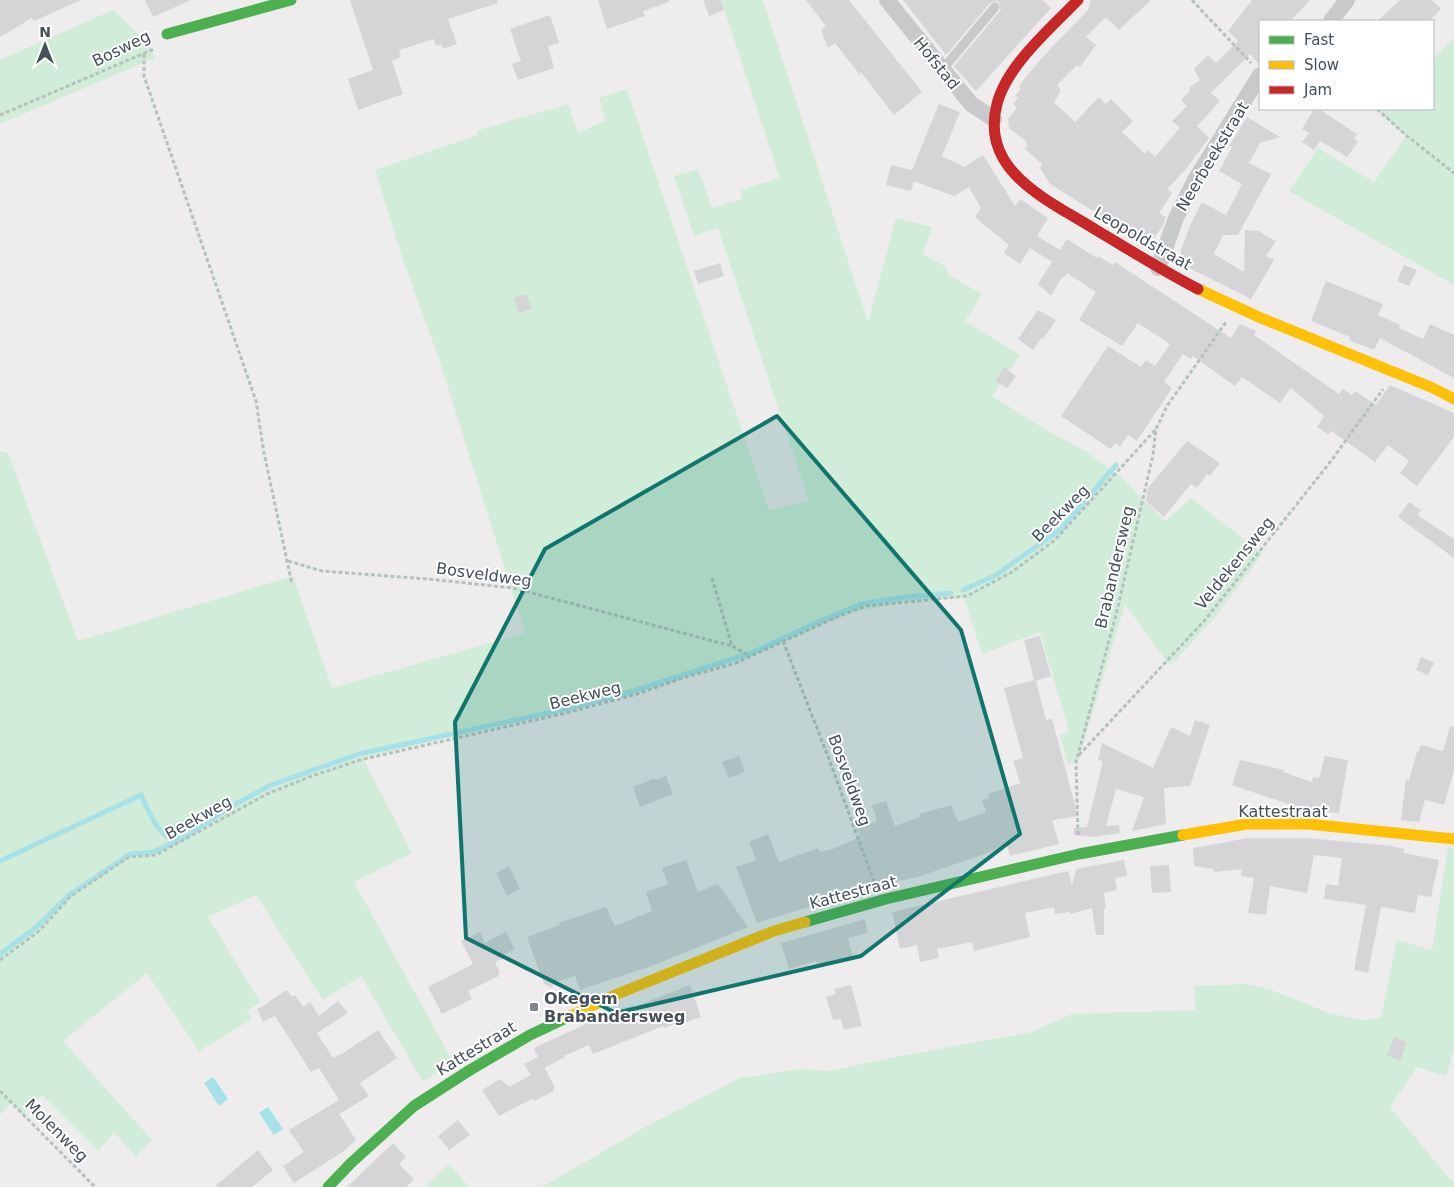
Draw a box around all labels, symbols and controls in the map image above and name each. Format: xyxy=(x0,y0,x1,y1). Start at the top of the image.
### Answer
north arrow xyxy=(20,20,70,70)
legend xyxy=(1259,20,1434,110)
text: N xyxy=(39,24,51,40)
street label: Bosweg xyxy=(89,26,153,71)
text: Fast xyxy=(1304,31,1334,49)
street label: Hofstad xyxy=(910,33,964,93)
text: Slow xyxy=(1304,56,1339,74)
text: Jam xyxy=(1303,81,1332,99)
street label: Neerbeekstraat xyxy=(1172,98,1253,214)
street label: Leopoldstraat xyxy=(1090,203,1195,274)
street label: Beekweg xyxy=(1028,481,1093,546)
street label: Brabandersweg xyxy=(1091,504,1138,630)
street label: Veldekensweg xyxy=(1191,513,1278,614)
street label: Bosveldweg xyxy=(435,558,533,591)
street label: Beekweg xyxy=(547,677,623,714)
street label: Bosveldweg xyxy=(824,732,875,829)
street label: Beekweg xyxy=(162,791,235,843)
street label: Kattestraat xyxy=(1238,802,1328,821)
street label: Kattestraat xyxy=(807,872,899,913)
place label: Okegem Brabandersweg xyxy=(544,989,685,1026)
marker: Okegem Brabandersweg xyxy=(528,1001,540,1013)
street label: Kattestraat xyxy=(433,1017,520,1080)
street label: Molenweg xyxy=(21,1095,92,1166)

